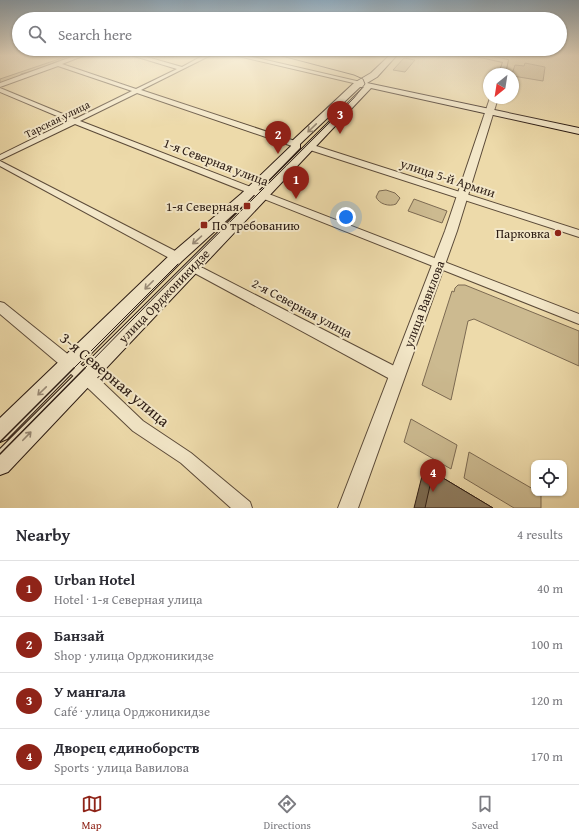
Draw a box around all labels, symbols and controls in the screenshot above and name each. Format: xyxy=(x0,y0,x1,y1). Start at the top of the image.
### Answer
search box xyxy=(12,12,567,56)
icon: search xyxy=(26,23,48,45)
text: Search here xyxy=(58,24,132,45)
north arrow xyxy=(483,68,519,104)
street label: Тарская улица xyxy=(22,96,93,142)
pin: 3 xyxy=(327,101,353,134)
pin: 2 xyxy=(265,121,291,154)
one-way arrow xyxy=(307,123,317,133)
street label: 1-я Северная улица xyxy=(161,133,272,191)
street label: улица 5-й Армии xyxy=(397,153,498,202)
pin: 1 xyxy=(283,166,309,199)
place label: 1-я Северная xyxy=(166,197,239,216)
marker: 1-я Северная xyxy=(242,201,252,211)
your location xyxy=(336,207,356,227)
place label: По требованию xyxy=(212,216,300,235)
marker: По требованию xyxy=(199,220,209,230)
place label: Парковка xyxy=(496,224,551,243)
marker: Парковка xyxy=(553,228,563,238)
one-way arrow xyxy=(191,235,202,244)
street label: улица Орджоникидзе xyxy=(113,245,214,348)
street label: улица Вавилова xyxy=(398,257,450,351)
street label: 2-я Северная улица xyxy=(249,274,356,343)
one-way arrow xyxy=(144,280,154,290)
street label: 3-я Северная улица xyxy=(55,326,175,432)
one-way arrow xyxy=(37,386,47,396)
one-way arrow xyxy=(22,431,32,441)
pin: 4 xyxy=(420,459,446,492)
map controls xyxy=(531,460,567,496)
button: locate xyxy=(531,460,567,496)
text: Nearby xyxy=(16,522,70,547)
text: 4 results xyxy=(517,525,563,544)
text: Urban Hotel xyxy=(54,569,135,590)
text: 1 xyxy=(26,579,32,598)
text: 40 m xyxy=(537,579,563,598)
text: Hotel · 1-я Северная улица xyxy=(54,590,203,609)
text: Банзай xyxy=(54,625,104,646)
text: 2 xyxy=(26,635,32,654)
text: 100 m xyxy=(531,635,563,654)
text: Shop · улица Орджоникидзе xyxy=(54,646,214,665)
text: У мангала xyxy=(54,681,126,702)
text: 3 xyxy=(26,691,32,710)
text: 120 m xyxy=(531,691,563,710)
text: Café · улица Орджоникидзе xyxy=(54,702,210,721)
text: Дворец единоборств xyxy=(54,737,200,758)
text: 4 xyxy=(26,747,32,766)
text: 170 m xyxy=(531,747,563,766)
text: Sports · улица Вавилова xyxy=(54,758,189,777)
tab: Map xyxy=(81,793,103,833)
tab: Directions xyxy=(264,793,311,833)
tab: Saved xyxy=(472,793,498,833)

